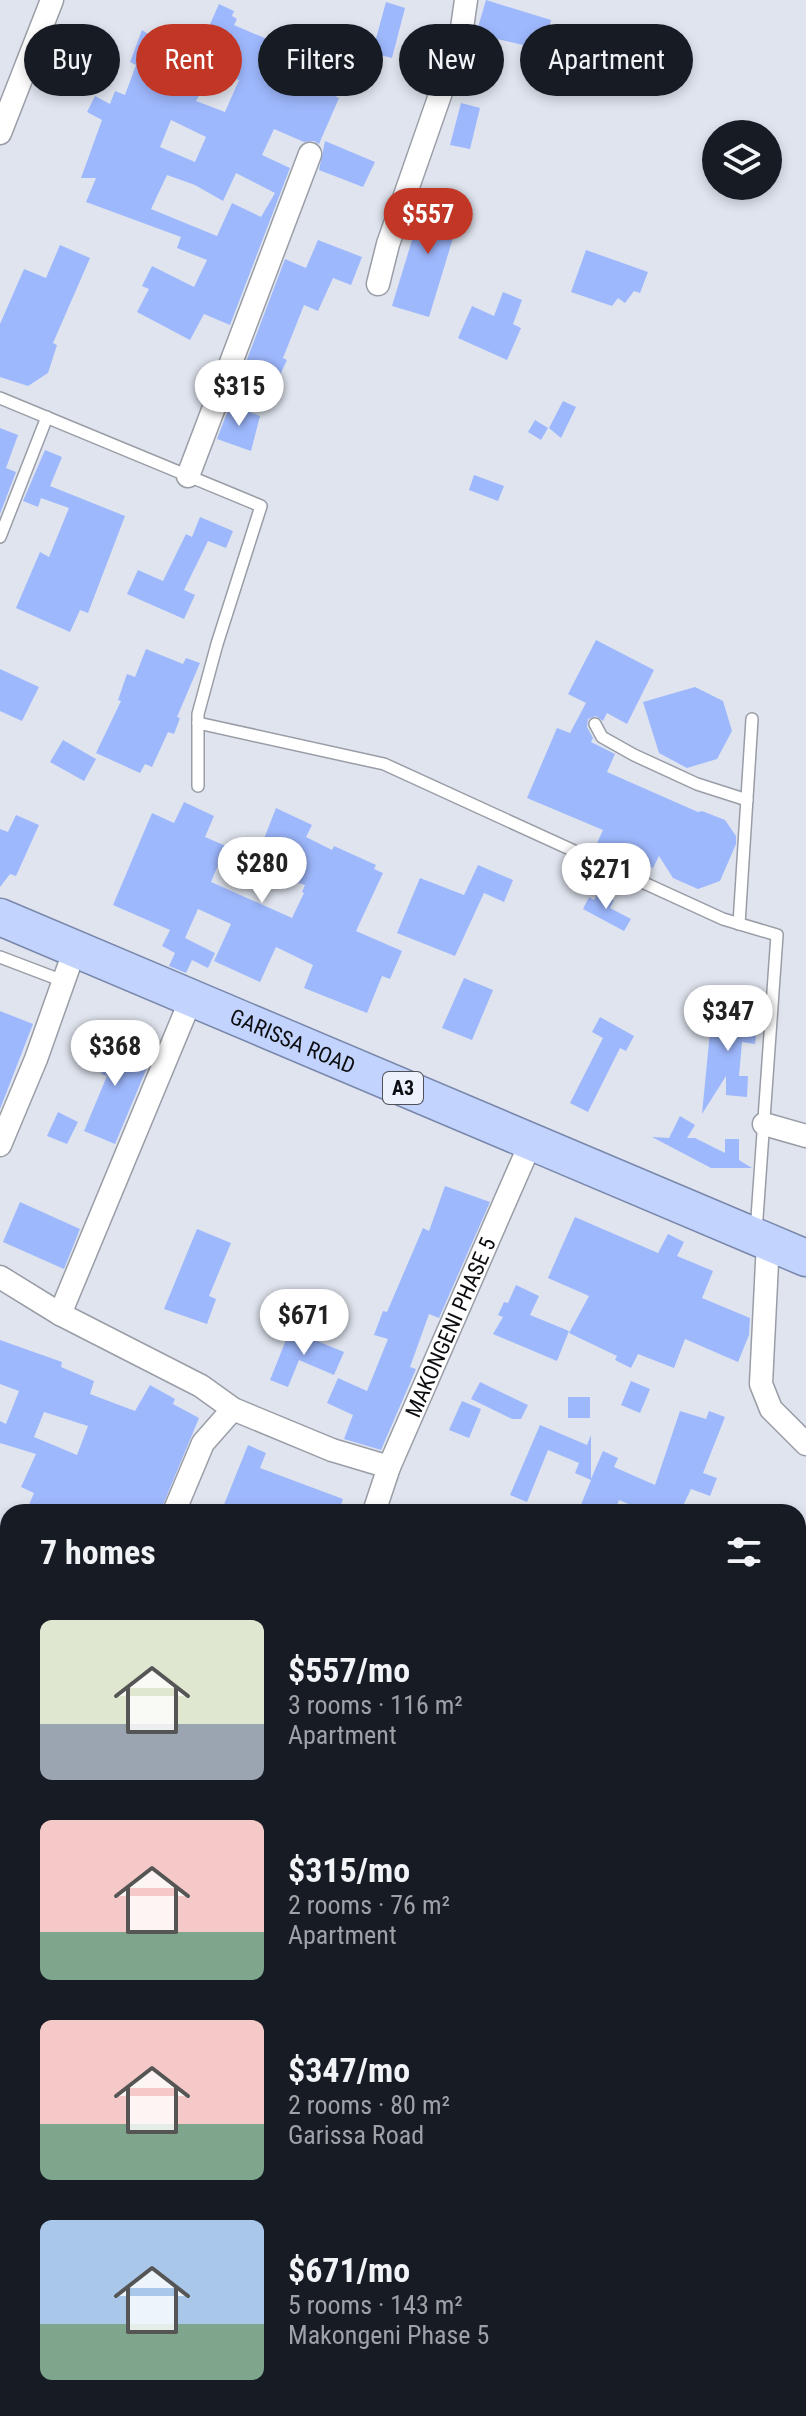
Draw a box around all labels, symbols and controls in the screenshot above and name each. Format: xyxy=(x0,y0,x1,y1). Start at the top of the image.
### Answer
chip: Buy xyxy=(24,24,120,96)
chip: Rent xyxy=(136,24,242,96)
chip: Filters xyxy=(258,24,383,96)
chip: New xyxy=(399,24,504,96)
chip: Apartment xyxy=(520,24,693,96)
map controls xyxy=(702,120,782,200)
button: layers xyxy=(702,120,782,200)
pin: $557 xyxy=(381,188,475,256)
text: $557 xyxy=(402,199,454,229)
pin: $315 xyxy=(192,360,286,428)
text: $315 xyxy=(213,371,265,401)
pin: $280 xyxy=(215,837,309,905)
pin: $271 xyxy=(559,843,653,911)
text: $280 xyxy=(236,848,288,878)
text: $271 xyxy=(580,854,632,884)
pin: $347 xyxy=(681,985,775,1053)
text: $347 xyxy=(702,996,754,1026)
street label: GARISSA ROAD xyxy=(227,1003,359,1078)
pin: $368 xyxy=(68,1020,162,1088)
text: $368 xyxy=(89,1031,141,1061)
road number: A3 xyxy=(383,1072,423,1104)
street label: MAKONGENI PHASE 5 xyxy=(400,1234,500,1421)
pin: $671 xyxy=(257,1289,351,1357)
text: $671 xyxy=(278,1300,330,1330)
icon: filters xyxy=(722,1530,766,1574)
text: 7 homes xyxy=(40,1532,156,1572)
text: $557/mo xyxy=(288,1650,410,1690)
icon: home xyxy=(104,1652,200,1748)
text: 3 rooms · 116 m² xyxy=(288,1690,463,1720)
text: Apartment xyxy=(288,1720,397,1750)
text: $315/mo xyxy=(288,1850,410,1890)
icon: home xyxy=(104,1852,200,1948)
text: 2 rooms · 76 m² xyxy=(288,1890,450,1920)
text: Apartment xyxy=(288,1920,397,1950)
text: $347/mo xyxy=(288,2050,410,2090)
icon: home xyxy=(104,2052,200,2148)
text: 2 rooms · 80 m² xyxy=(288,2090,450,2120)
text: Garissa Road xyxy=(288,2120,424,2150)
text: $671/mo xyxy=(288,2250,410,2290)
icon: home xyxy=(104,2252,200,2348)
text: 5 rooms · 143 m² xyxy=(288,2290,463,2320)
text: Makongeni Phase 5 xyxy=(288,2320,489,2350)

